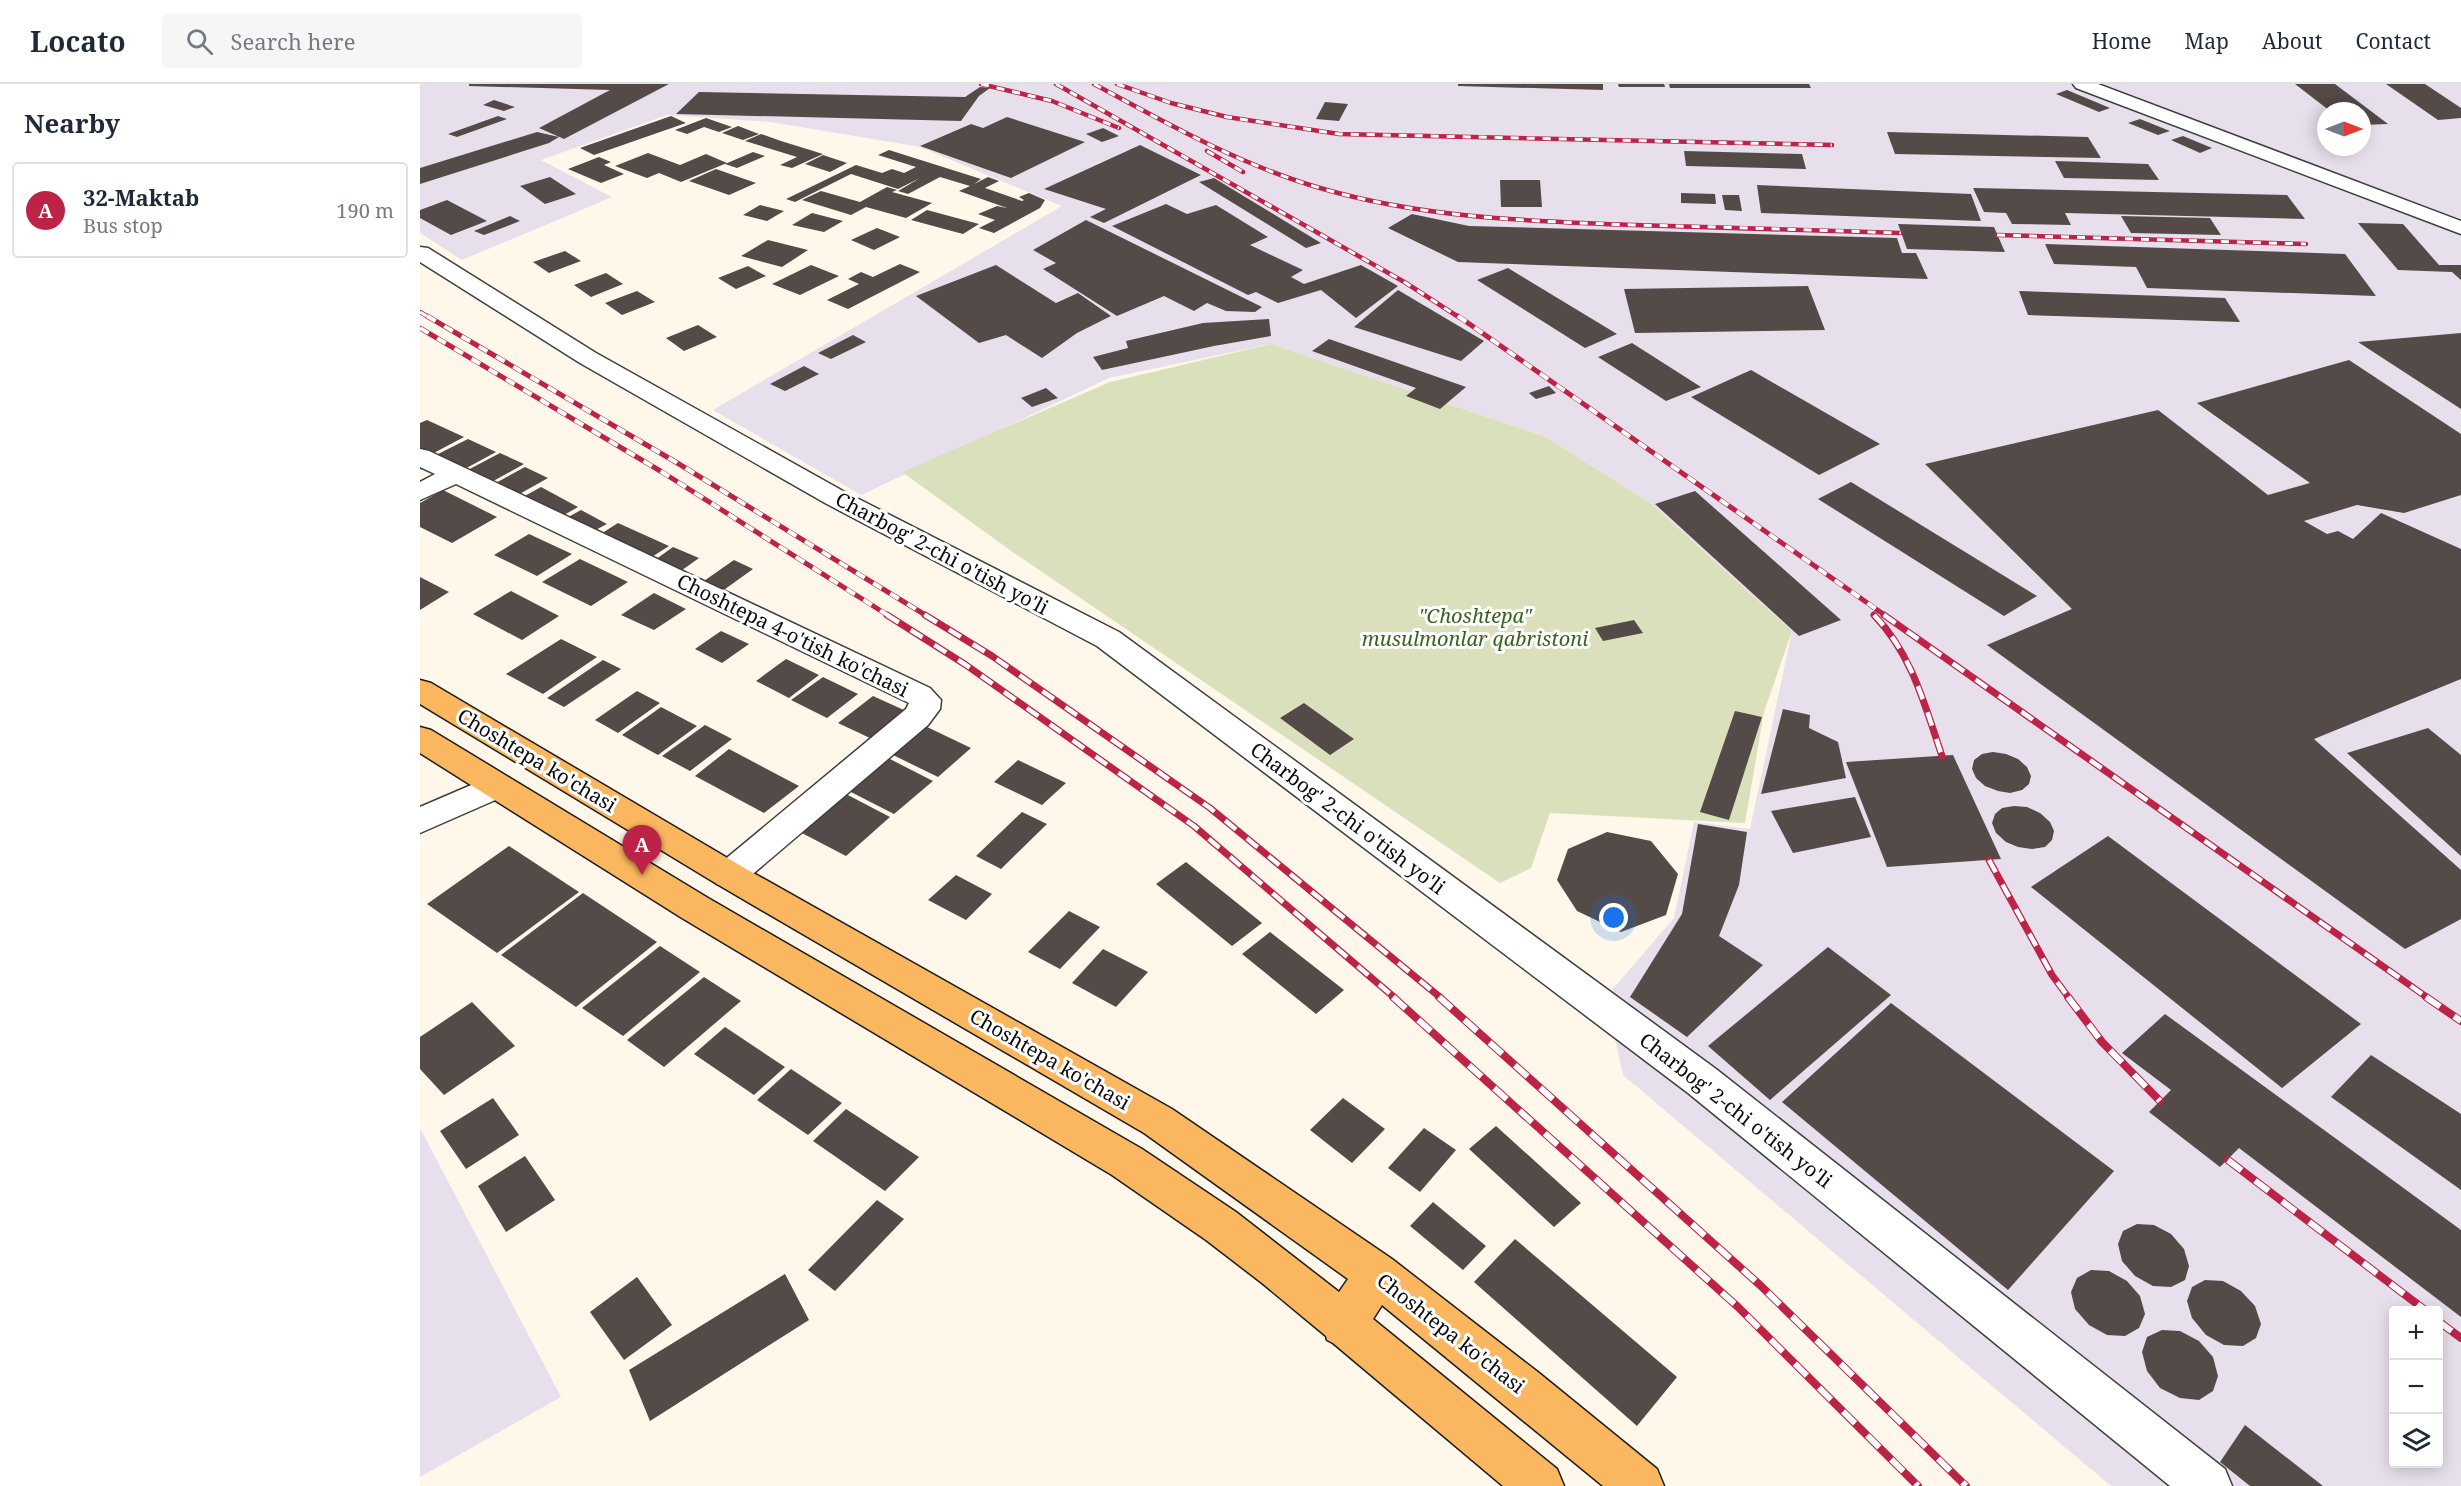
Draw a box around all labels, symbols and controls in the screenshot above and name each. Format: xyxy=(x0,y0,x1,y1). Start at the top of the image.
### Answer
search box xyxy=(162,14,582,68)
text: Locato xyxy=(30,22,126,60)
icon: search xyxy=(183,25,216,58)
text: Search here xyxy=(231,26,355,56)
text: Home xyxy=(2092,27,2152,55)
text: Map xyxy=(2185,27,2229,55)
text: About xyxy=(2262,27,2323,55)
text: Contact xyxy=(2356,27,2431,55)
north arrow xyxy=(2317,102,2371,156)
text: Nearby xyxy=(24,105,120,141)
text: 32-Maktab xyxy=(83,182,199,212)
text: A xyxy=(38,197,53,224)
text: 190 m xyxy=(336,197,394,224)
text: Bus stop xyxy=(83,212,163,239)
street label: Charbog' 2-chi o'tish yo'li xyxy=(831,485,1054,621)
street label: Choshtepa 4-o'tish ko'chasi xyxy=(673,567,914,703)
park label: "Choshtepa" musulmonlar qabristoni xyxy=(1362,602,1588,652)
street label: Choshtepa ko'chasi xyxy=(453,702,622,818)
street label: Charbog' 2-chi o'tish yo'li xyxy=(1245,736,1451,901)
pin: A xyxy=(622,826,662,875)
your location xyxy=(1599,903,1628,932)
street label: Choshtepa ko'chasi xyxy=(965,1002,1136,1116)
street label: Charbog' 2-chi o'tish yo'li xyxy=(1634,1026,1838,1194)
street label: Choshtepa ko'chasi xyxy=(1371,1267,1531,1400)
map controls xyxy=(2389,1306,2443,1468)
button: + xyxy=(2389,1306,2443,1360)
button: − xyxy=(2389,1360,2443,1414)
button: layers xyxy=(2389,1414,2443,1468)

